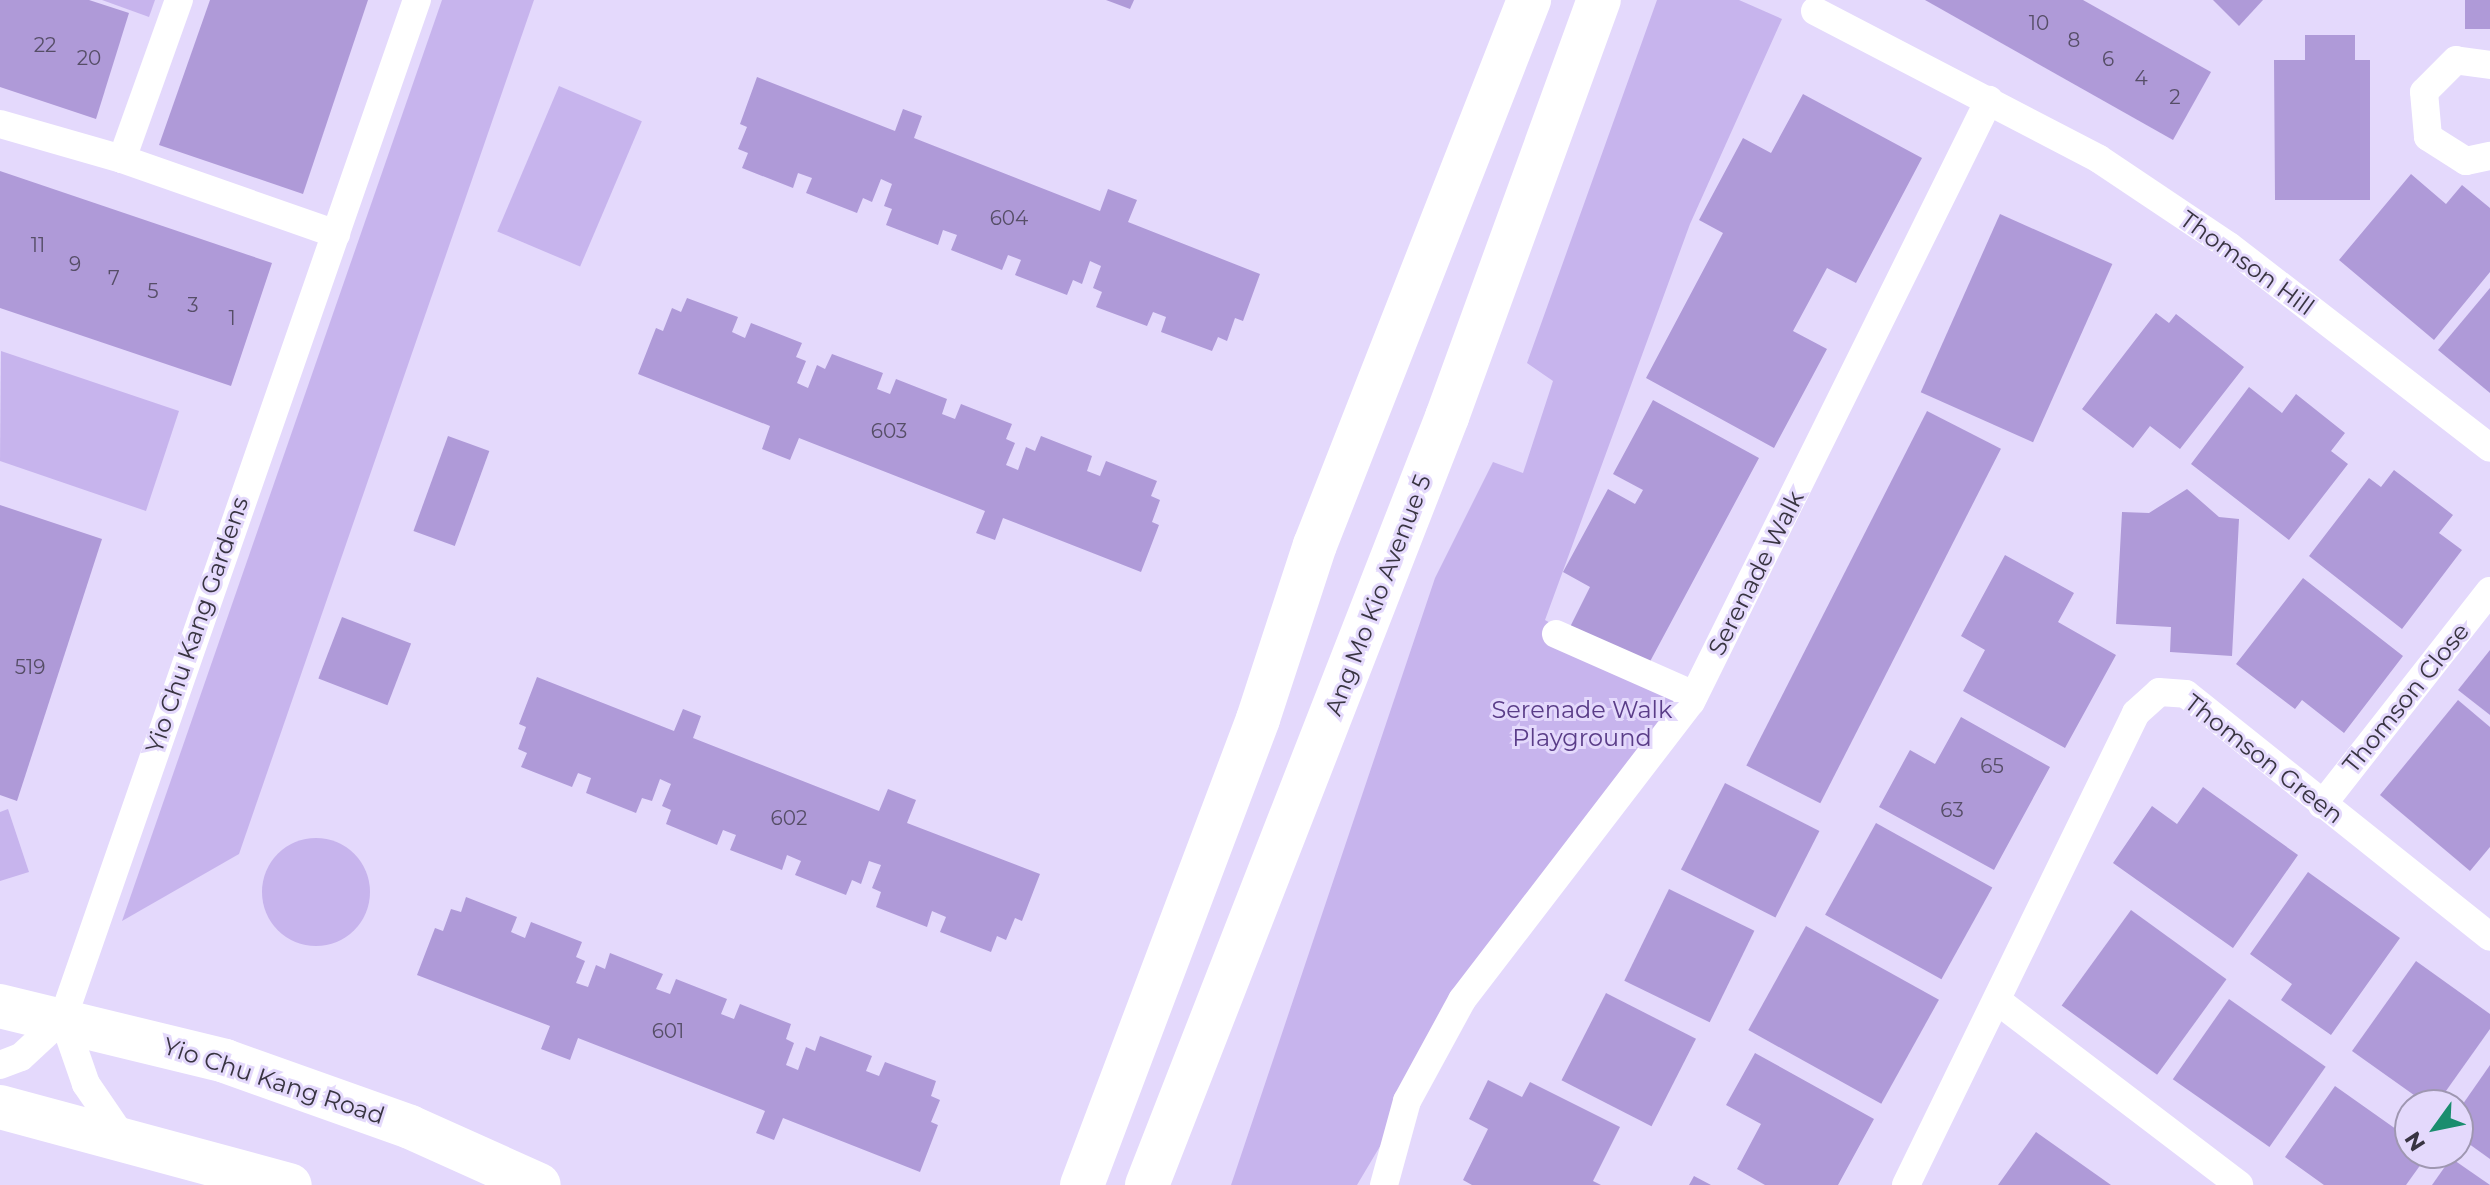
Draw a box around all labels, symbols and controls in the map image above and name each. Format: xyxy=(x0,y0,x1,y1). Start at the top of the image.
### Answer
house number: 10 xyxy=(2029,11,2049,35)
house number: 8 xyxy=(2068,28,2080,52)
house number: 22 xyxy=(34,33,56,57)
house number: 20 xyxy=(77,46,101,70)
house number: 6 xyxy=(2102,47,2114,71)
house number: 4 xyxy=(2134,66,2148,90)
house number: 2 xyxy=(2169,85,2181,109)
street label: Thomson Hill xyxy=(2174,205,2320,321)
house number: 604 xyxy=(990,206,1028,230)
house number: 11 xyxy=(31,233,45,257)
house number: 9 xyxy=(69,252,81,276)
house number: 7 xyxy=(108,266,120,290)
house number: 5 xyxy=(147,279,159,303)
house number: 3 xyxy=(187,293,199,317)
house number: 1 xyxy=(228,306,236,330)
house number: 603 xyxy=(871,419,907,443)
street label: Ang Mo Kio Avenue 5 xyxy=(1319,470,1437,720)
street label: Serenade Walk xyxy=(1702,486,1810,660)
street label: Yio Chu Kang Gardens xyxy=(140,493,254,757)
street label: Thomson Close xyxy=(2337,617,2475,779)
house number: 519 xyxy=(15,655,45,679)
street label: Thomson Green xyxy=(2179,688,2349,830)
park label: Serenade Walk Playground xyxy=(1492,696,1672,752)
house number: 65 xyxy=(1980,754,2004,778)
house number: 63 xyxy=(1940,798,1964,822)
house number: 602 xyxy=(771,806,807,830)
house number: 601 xyxy=(652,1019,684,1043)
street label: Yio Chu Kang Road xyxy=(160,1032,388,1130)
north arrow xyxy=(2394,1089,2474,1169)
text: N xyxy=(2399,1126,2431,1156)

